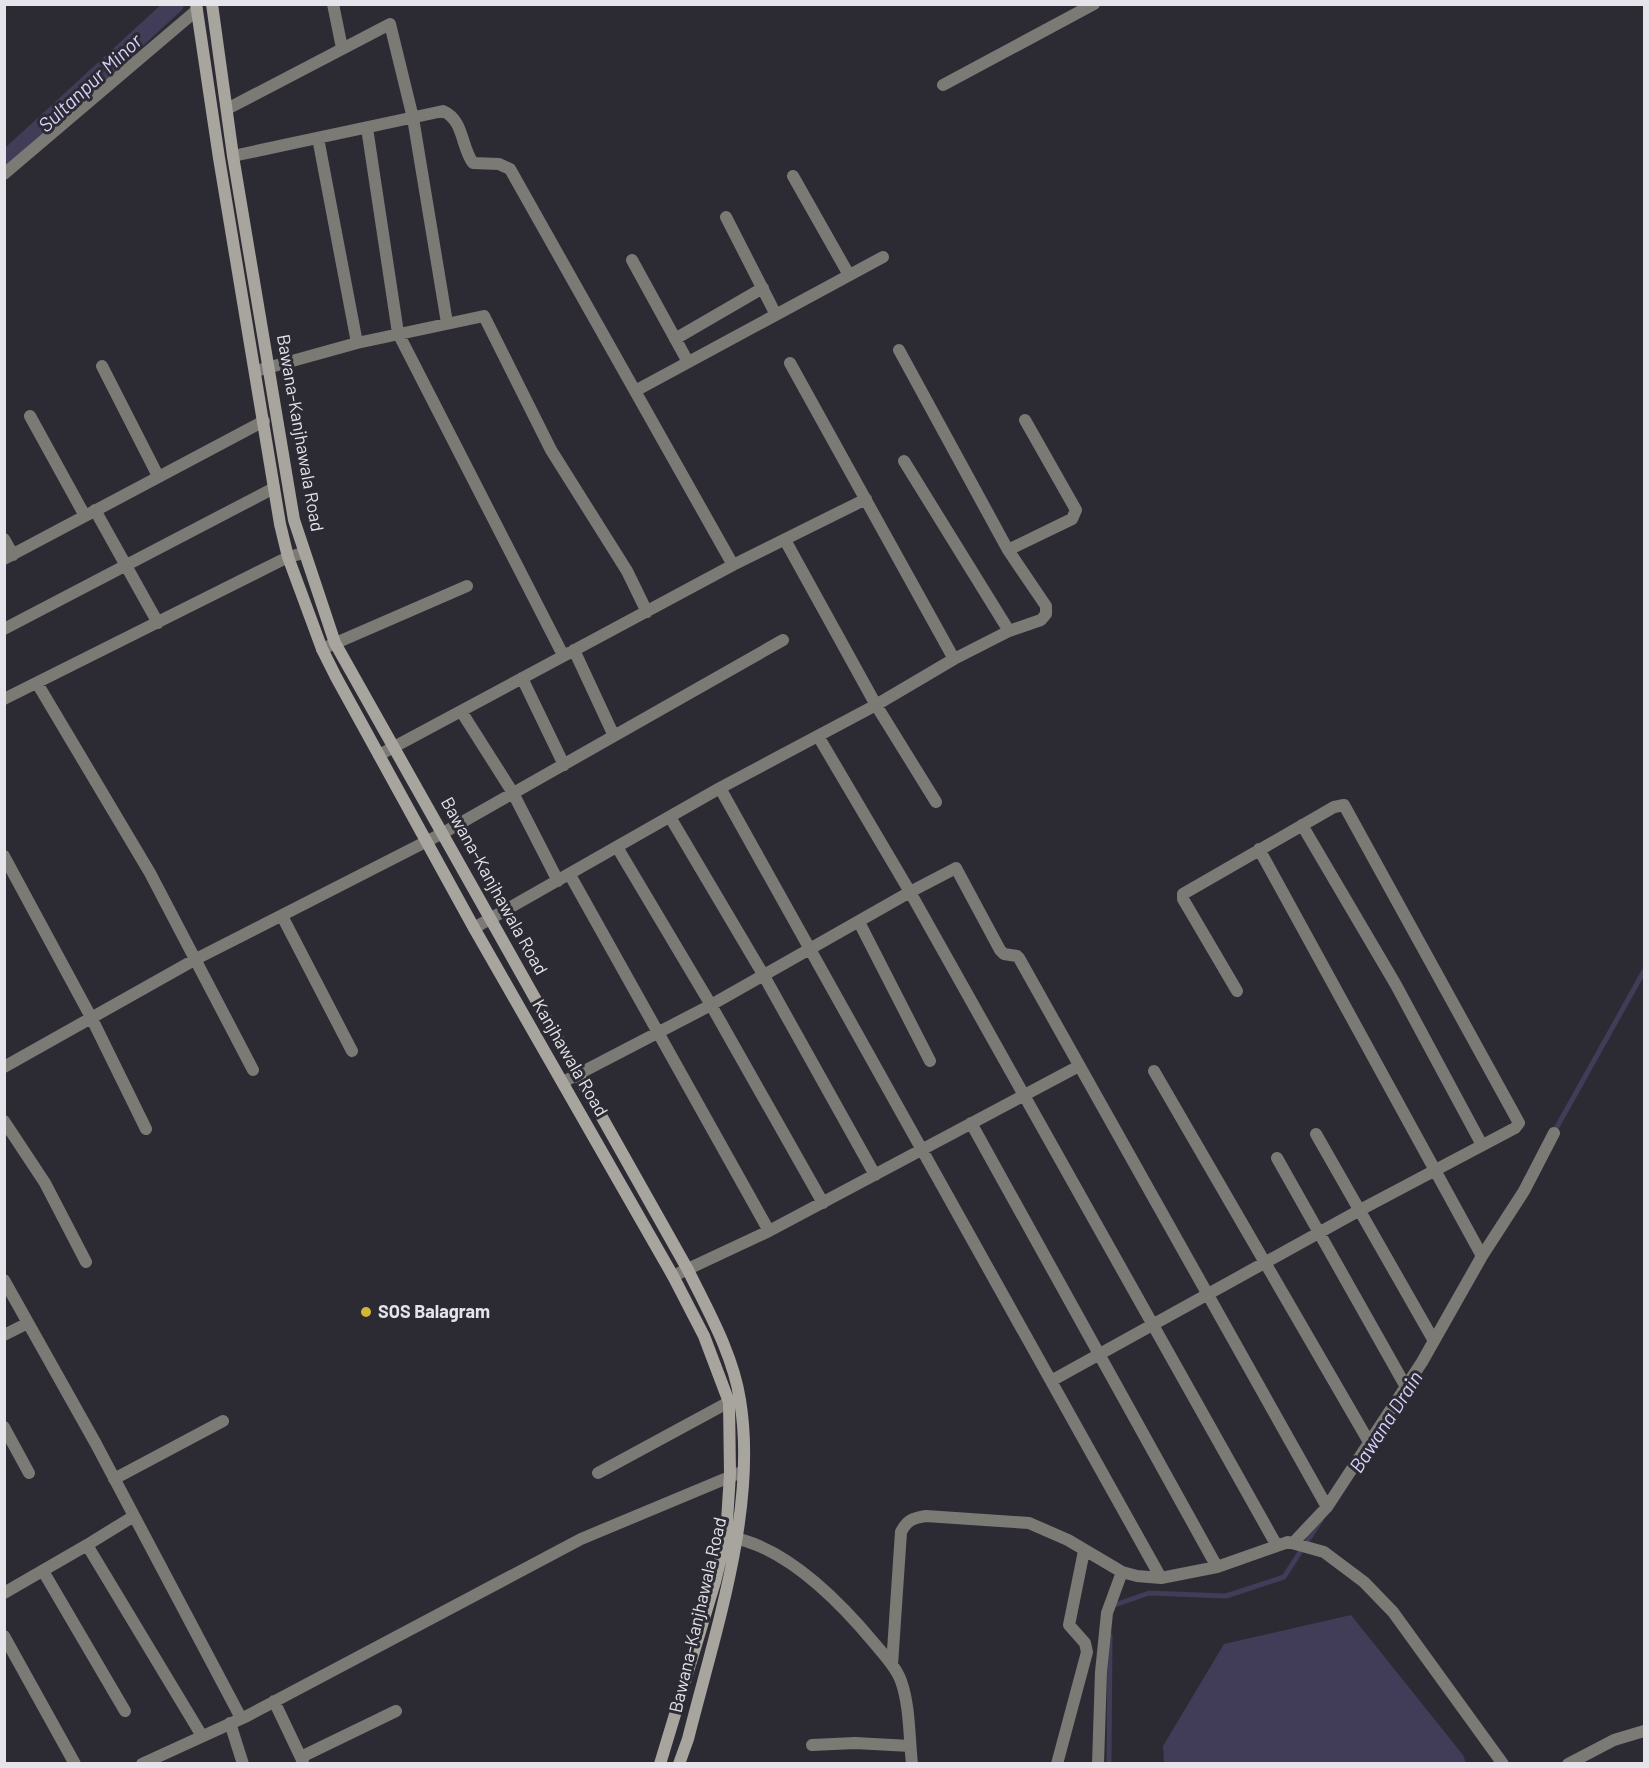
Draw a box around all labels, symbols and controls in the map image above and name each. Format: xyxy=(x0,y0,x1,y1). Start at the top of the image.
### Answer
water label: Sultanpur Minor xyxy=(32,27,147,136)
street label: Bawana-Kanjhawala Road xyxy=(273,332,329,533)
street label: Bawana-Kanjhawala Road xyxy=(437,793,553,978)
street label: Kanjhawala Road xyxy=(528,995,613,1120)
place label: SOS Balagram xyxy=(378,1300,490,1322)
marker: SOS Balagram xyxy=(359,1305,373,1319)
water label: Bawana Drain xyxy=(1343,1366,1427,1477)
street label: Bawana-Kanjhawala Road xyxy=(664,1515,730,1715)

